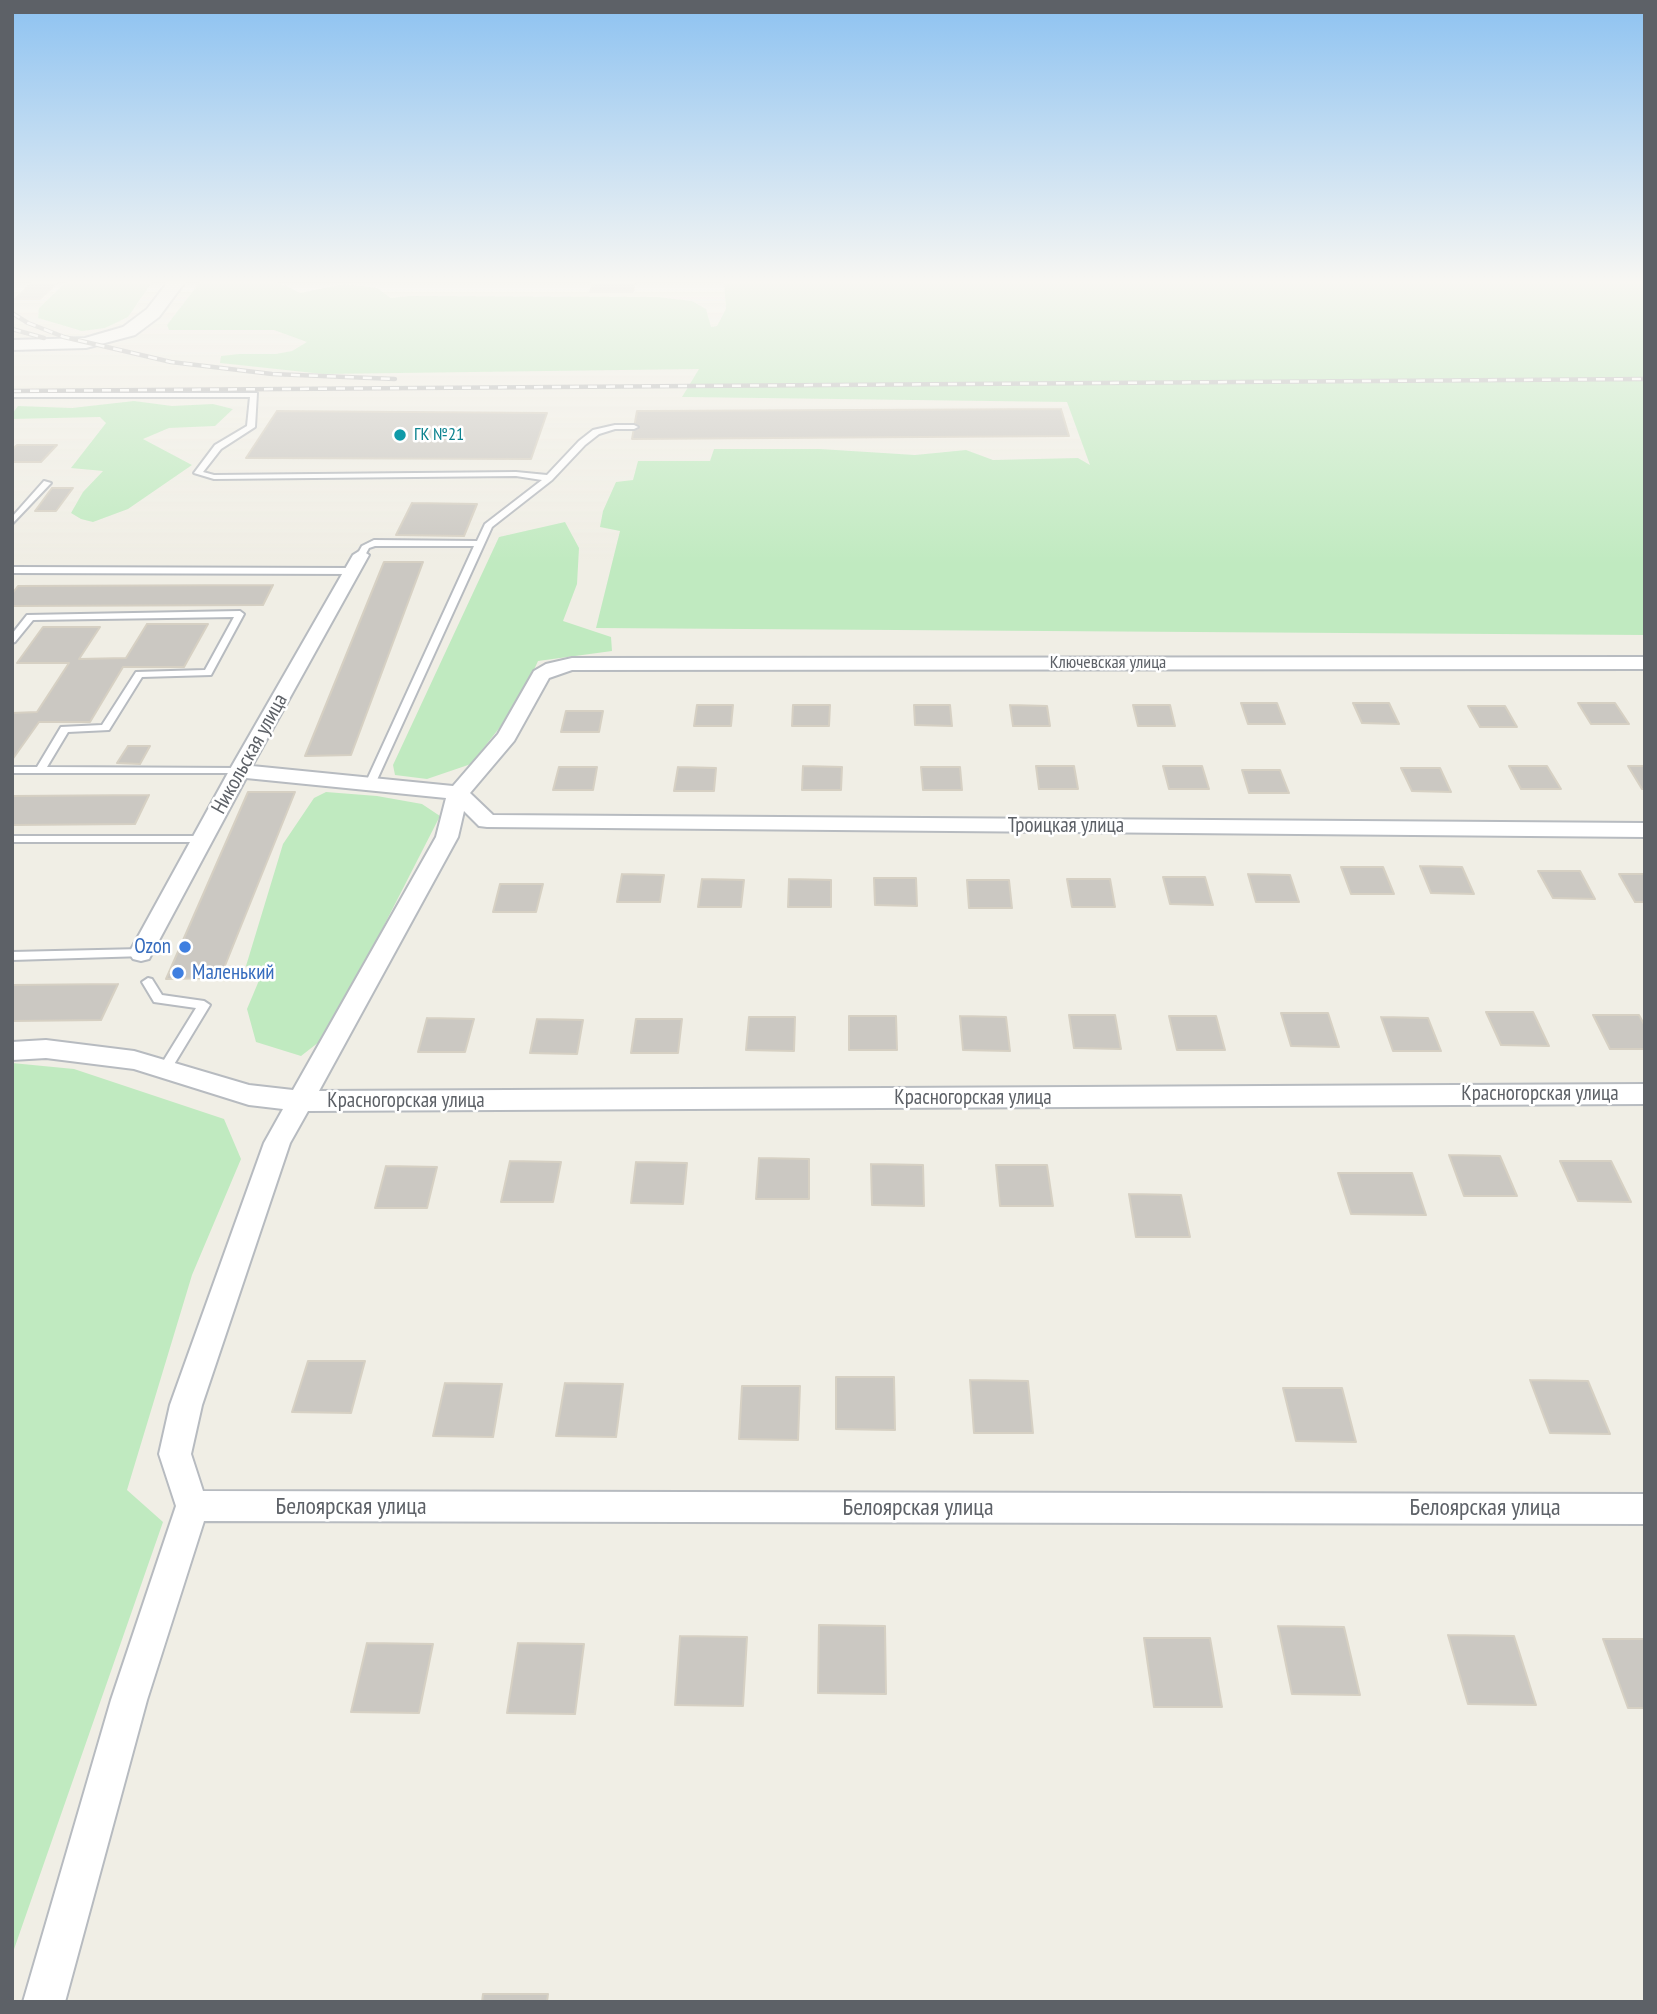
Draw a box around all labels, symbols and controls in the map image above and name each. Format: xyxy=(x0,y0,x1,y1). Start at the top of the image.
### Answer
place label: ГК №21 xyxy=(414,424,464,446)
marker: ГК №21 xyxy=(392,427,408,443)
street label: Ключевская улица xyxy=(1050,652,1166,674)
street label: Никольская улица xyxy=(207,690,293,818)
street label: Троицкая улица xyxy=(1008,813,1124,839)
place label: Ozon xyxy=(134,934,171,960)
marker: Ozon xyxy=(177,939,193,955)
place label: Маленький xyxy=(192,960,275,986)
marker: Маленький xyxy=(170,965,186,981)
street label: Красногорская улица xyxy=(1461,1081,1619,1107)
street label: Красногорская улица xyxy=(894,1085,1052,1111)
street label: Красногорская улица xyxy=(327,1088,485,1114)
street label: Белоярская улица xyxy=(275,1493,427,1521)
street label: Белоярская улица xyxy=(842,1494,994,1522)
street label: Белоярская улица xyxy=(1409,1494,1561,1522)

